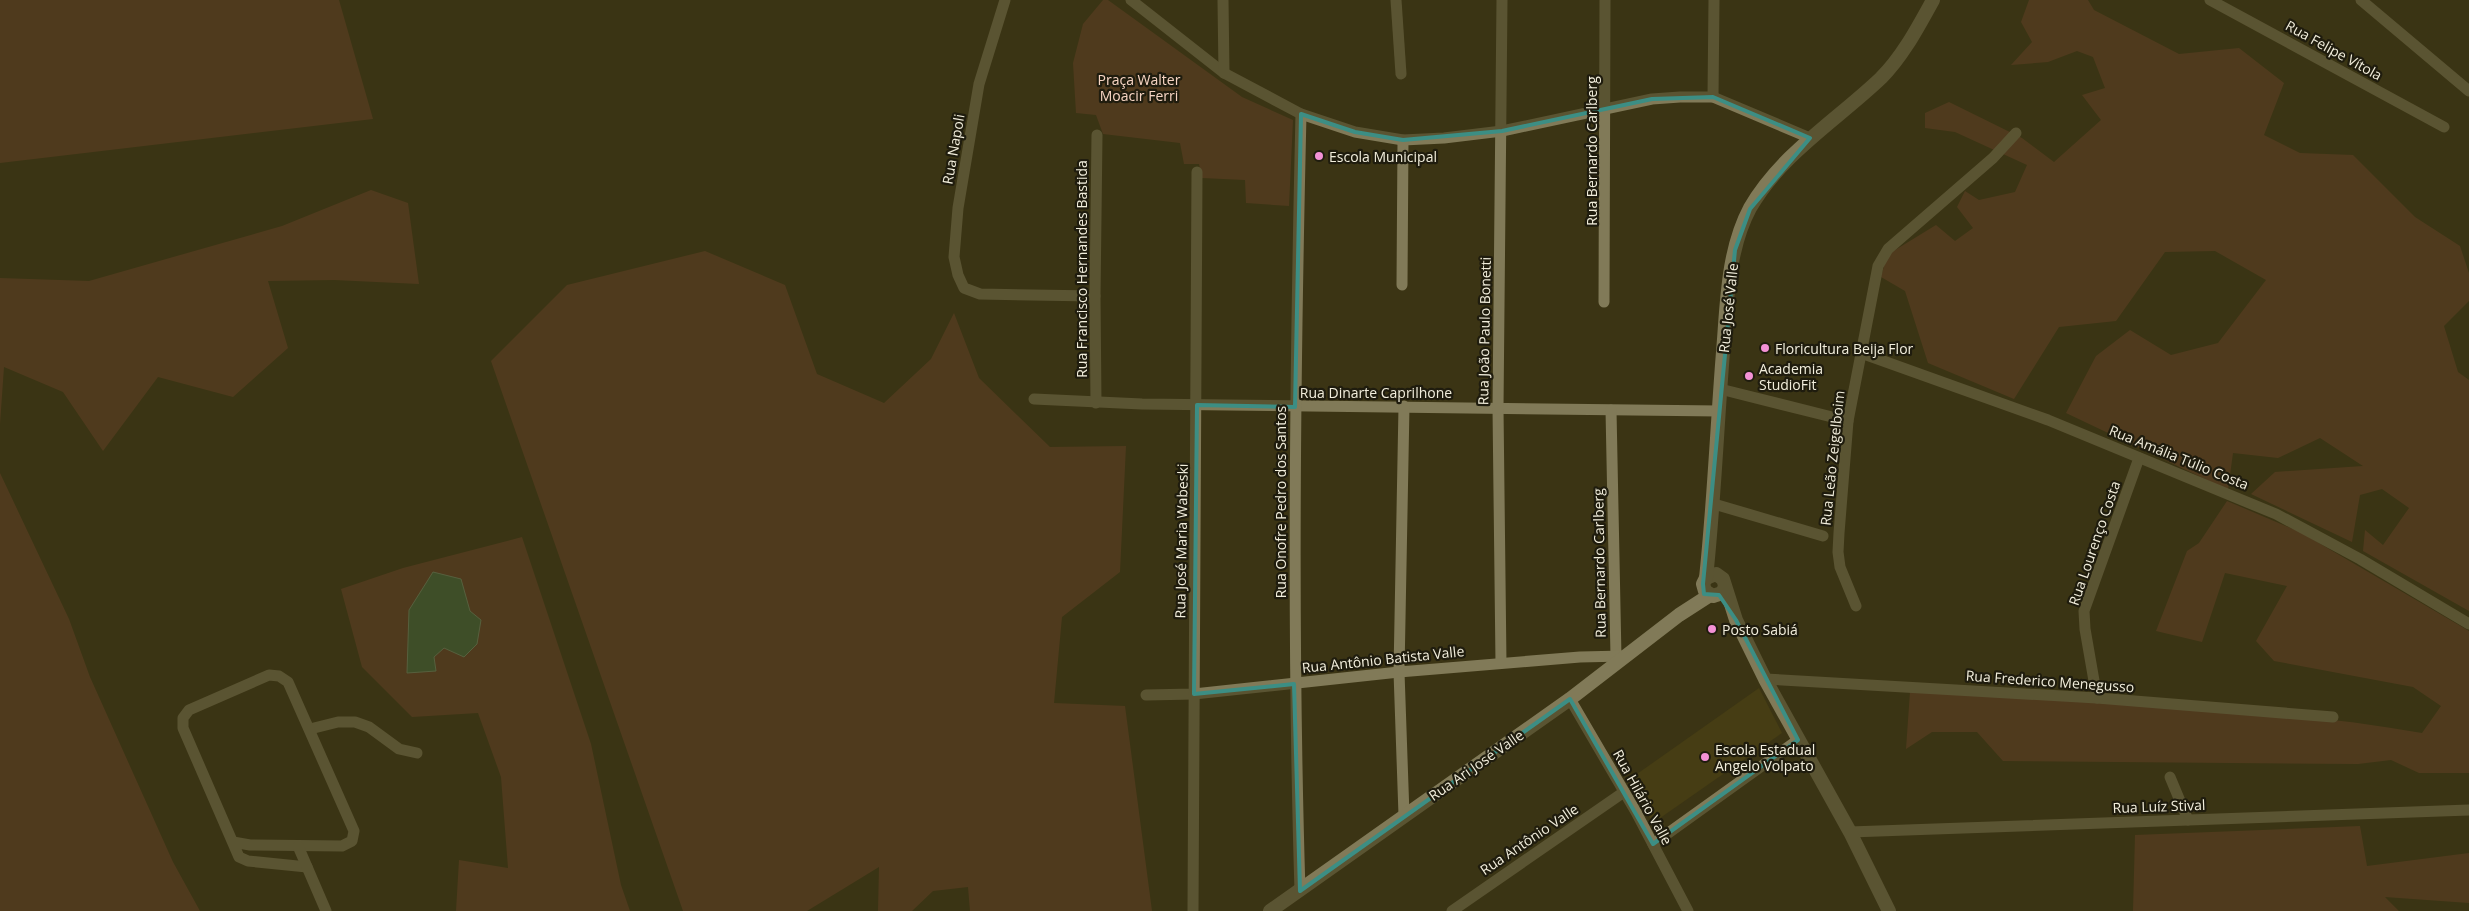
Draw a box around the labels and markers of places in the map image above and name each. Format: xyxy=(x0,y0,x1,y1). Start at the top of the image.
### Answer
place label: Escola Municipal xyxy=(1329,147,1437,166)
marker: Escola Municipal xyxy=(1313,150,1325,162)
place label: Floricultura Beija Flor xyxy=(1775,339,1914,358)
marker: Floricultura Beija Flor xyxy=(1759,342,1771,354)
place label: Academia StudioFit xyxy=(1759,359,1823,394)
marker: Academia StudioFit xyxy=(1743,370,1755,382)
place label: Posto Sabiá xyxy=(1722,620,1798,639)
marker: Posto Sabiá xyxy=(1706,623,1718,635)
place label: Escola Estadual Angelo Volpato xyxy=(1715,740,1815,775)
marker: Escola Estadual Angelo Volpato xyxy=(1699,751,1711,763)

